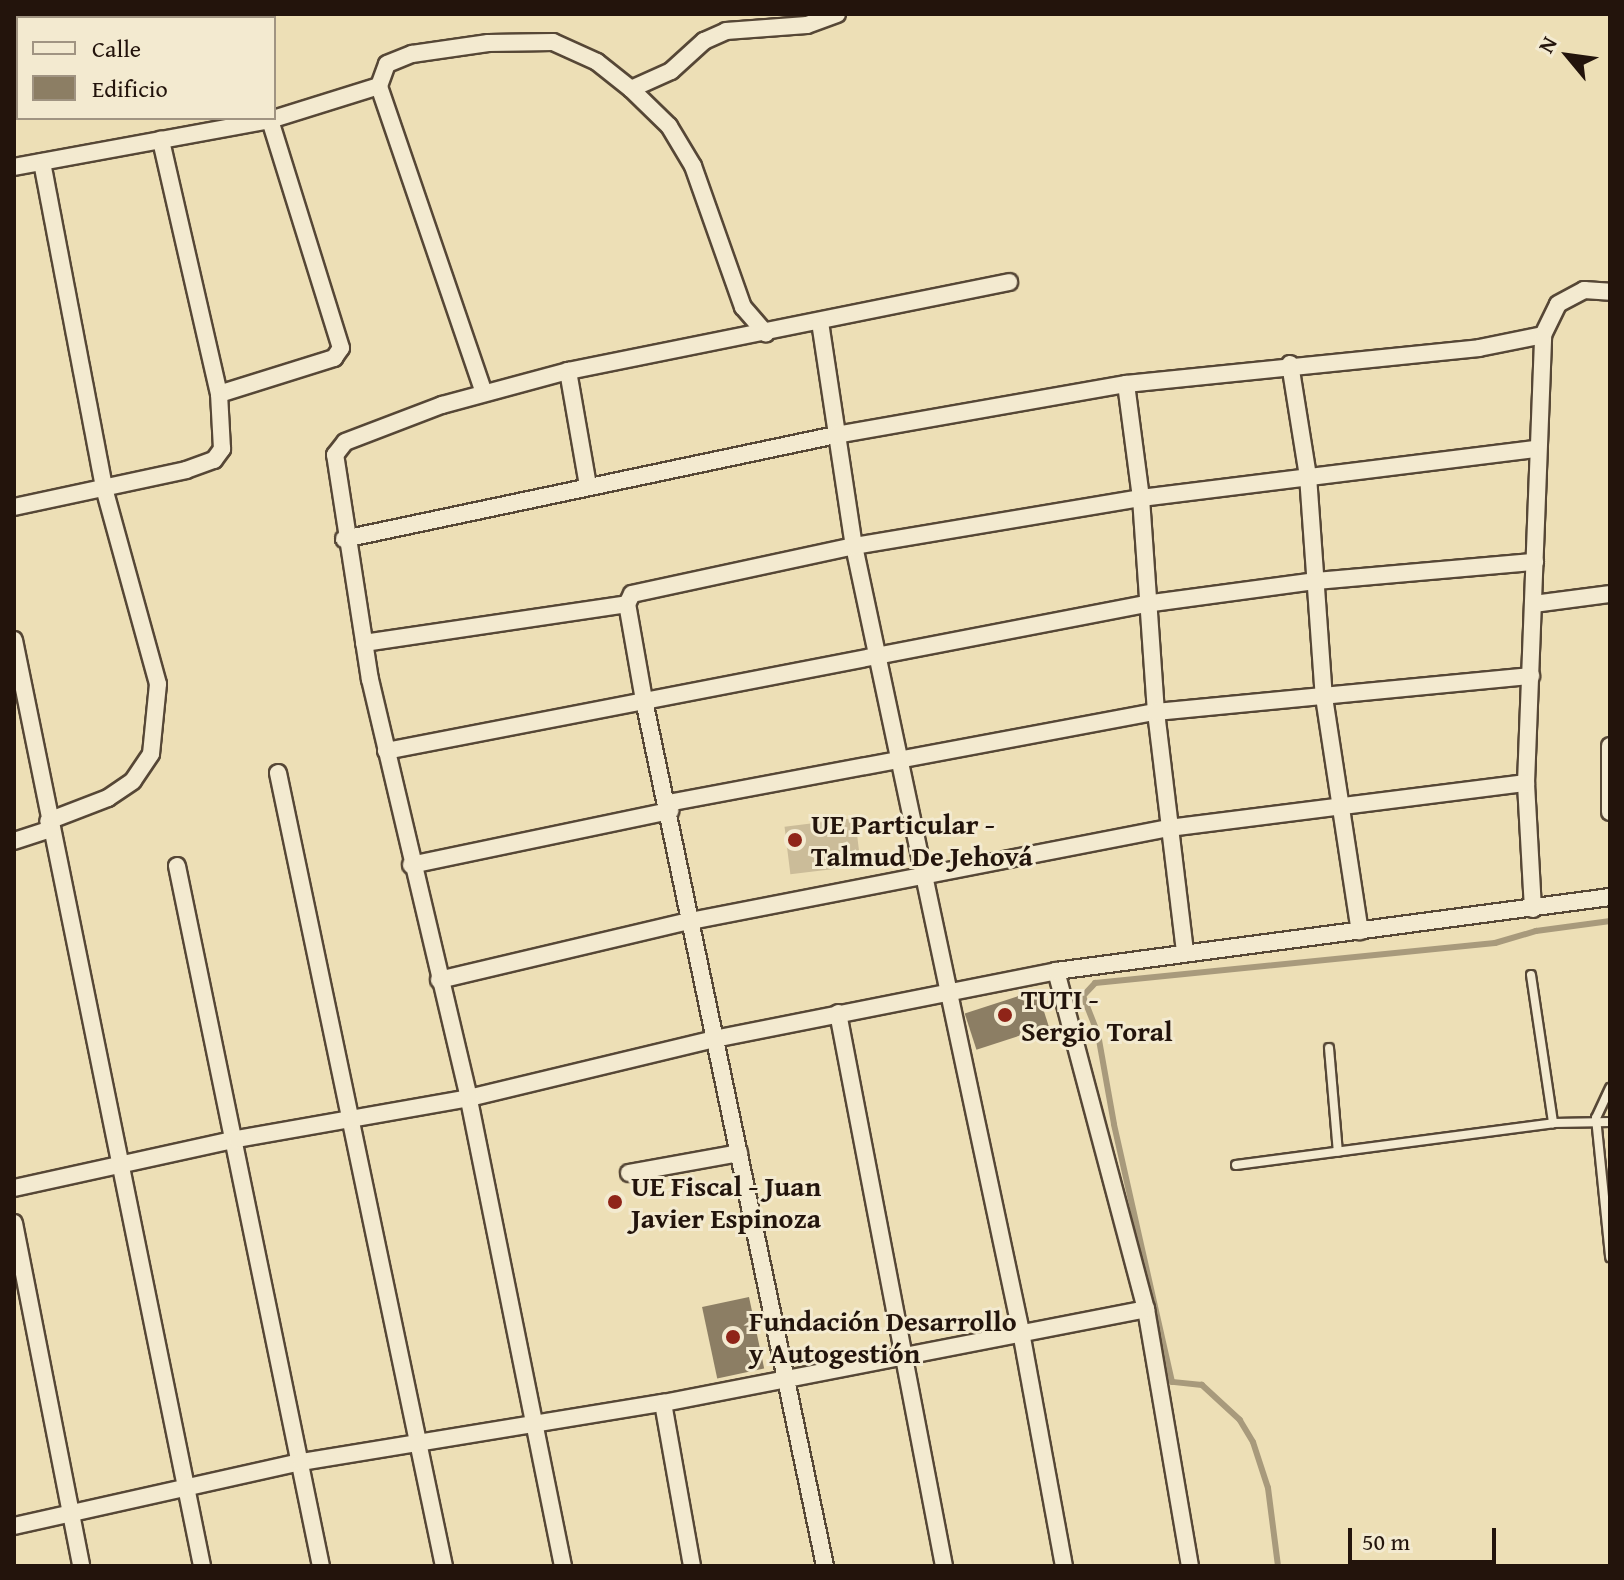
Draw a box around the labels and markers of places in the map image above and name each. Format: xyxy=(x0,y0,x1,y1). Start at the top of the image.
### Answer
place label: UE Particular - Talmud De Jehová xyxy=(811,807,1033,873)
marker: UE Particular - Talmud De Jehová xyxy=(786,831,804,849)
place label: TUTI - Sergio Toral xyxy=(1021,982,1173,1048)
marker: TUTI - Sergio Toral xyxy=(996,1006,1014,1024)
place label: UE Fiscal - Juan Javier Espinoza xyxy=(631,1169,821,1235)
marker: UE Fiscal - Juan Javier Espinoza xyxy=(606,1193,624,1211)
place label: Fundación Desarrollo y Autogestión xyxy=(749,1304,1017,1370)
marker: Fundación Desarrollo y Autogestión xyxy=(724,1328,742,1346)

